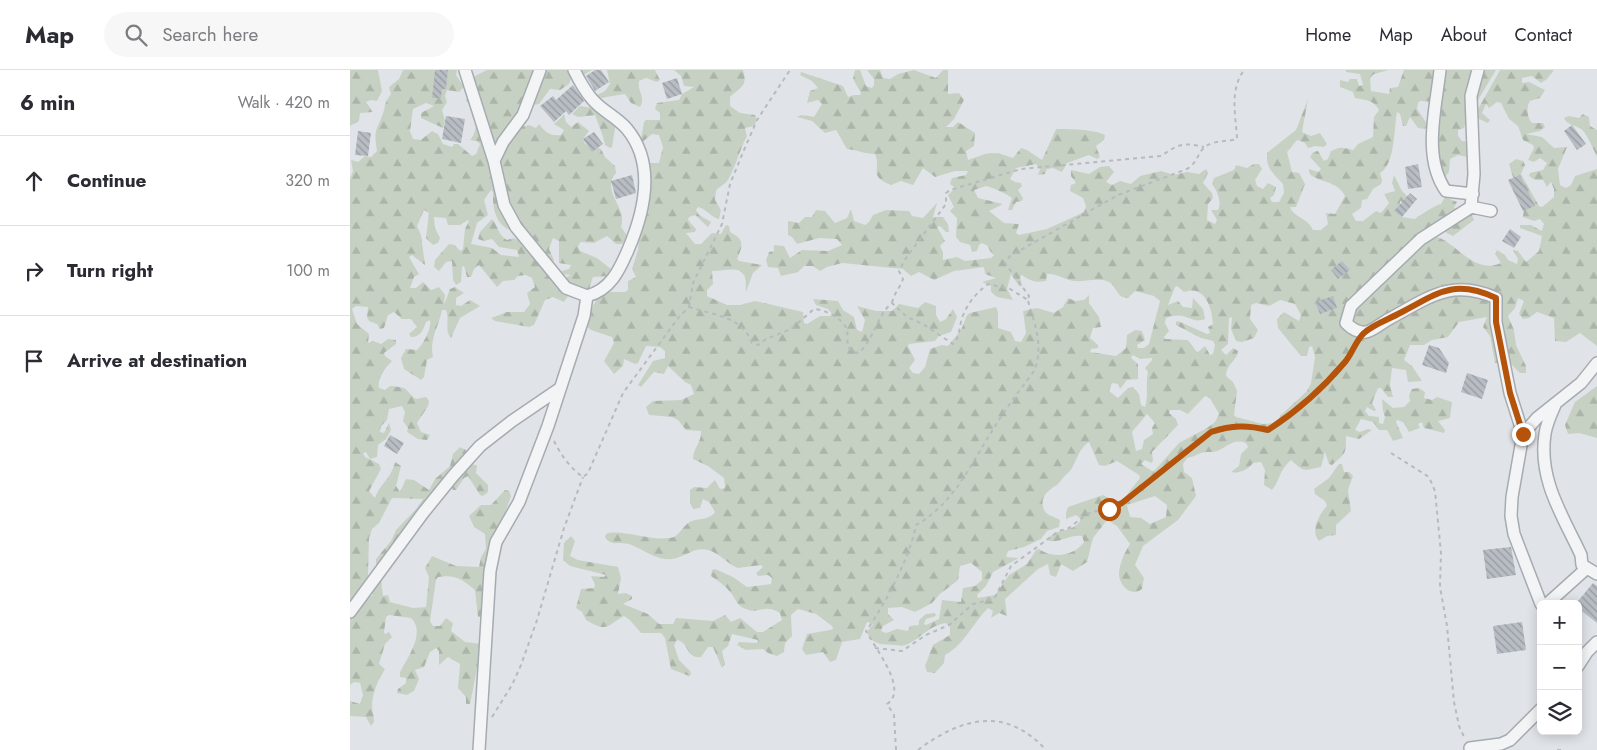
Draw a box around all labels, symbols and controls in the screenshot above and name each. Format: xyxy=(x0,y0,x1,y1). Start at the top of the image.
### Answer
search box xyxy=(104,12,454,57)
text: Map xyxy=(25,17,74,52)
icon: search xyxy=(122,21,150,49)
text: Search here xyxy=(162,21,258,48)
text: Home xyxy=(1305,22,1351,48)
text: Map xyxy=(1379,22,1413,48)
text: About xyxy=(1441,22,1486,48)
text: Contact xyxy=(1514,22,1572,48)
text: 6 min xyxy=(20,88,75,118)
text: Walk · 420 m xyxy=(238,91,330,114)
icon: ahead xyxy=(20,167,48,195)
text: Continue xyxy=(67,167,146,194)
text: 320 m xyxy=(285,169,330,192)
icon: right xyxy=(20,257,48,285)
text: Turn right xyxy=(67,257,153,284)
text: 100 m xyxy=(286,259,330,282)
icon: arrive xyxy=(20,347,48,375)
text: Arrive at destination xyxy=(67,347,247,374)
route end xyxy=(1512,423,1535,446)
route start xyxy=(1098,498,1121,521)
map controls xyxy=(1537,600,1582,735)
button: + xyxy=(1537,600,1582,645)
button: − xyxy=(1537,645,1582,690)
button: layers xyxy=(1537,690,1582,735)

